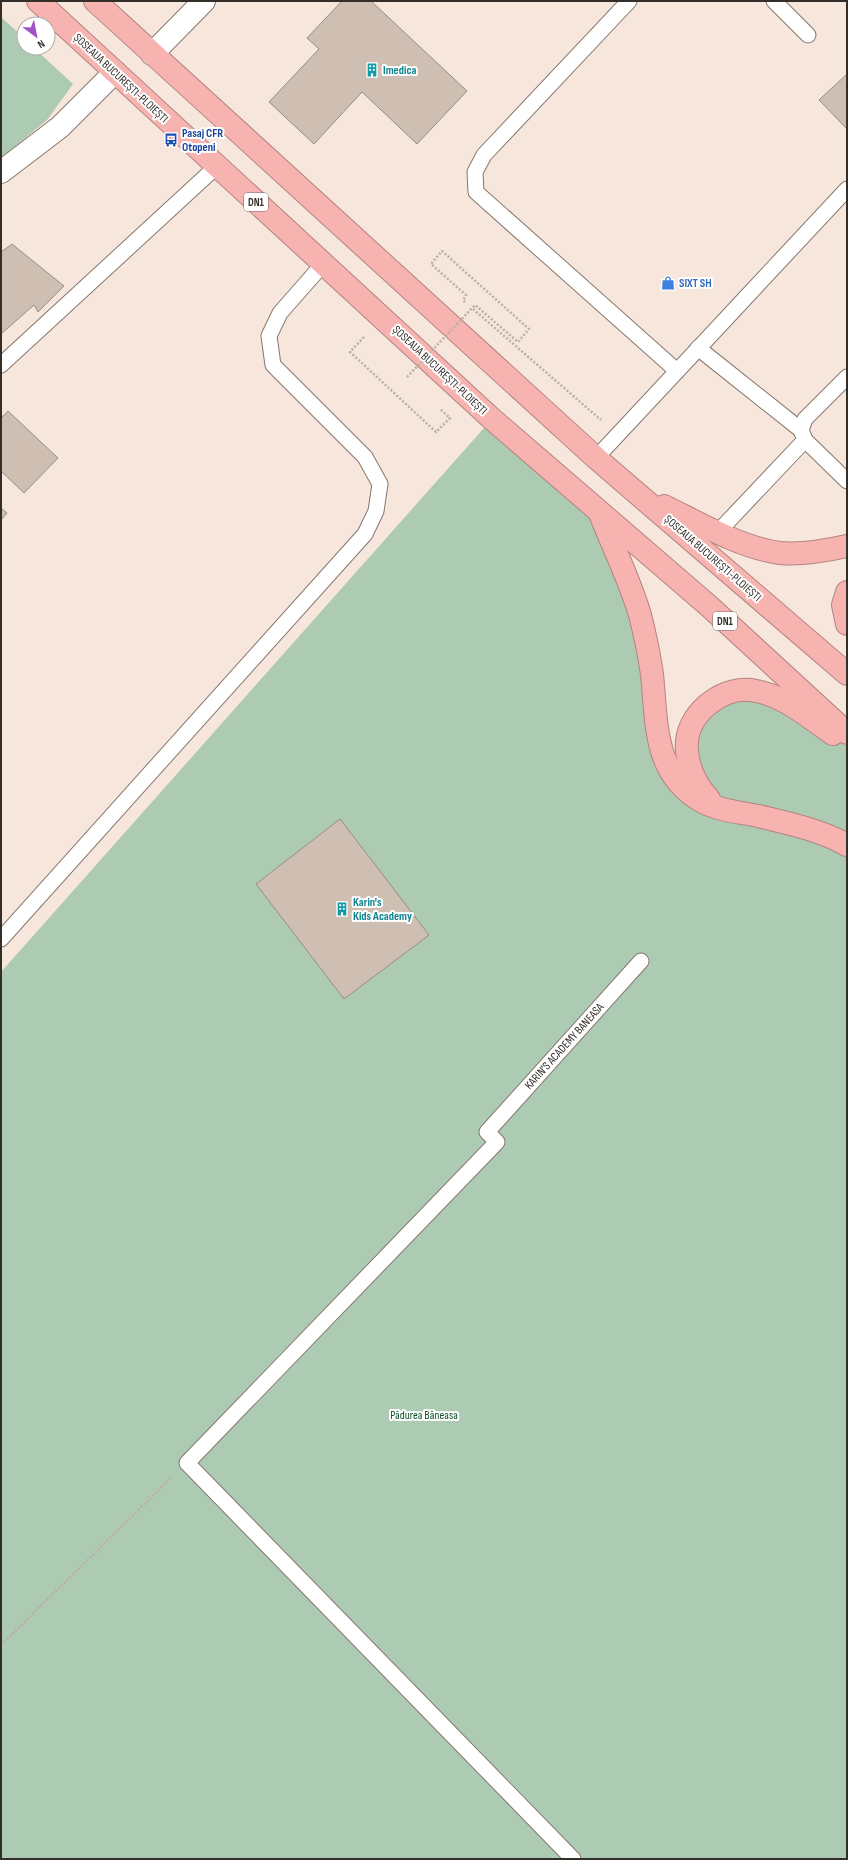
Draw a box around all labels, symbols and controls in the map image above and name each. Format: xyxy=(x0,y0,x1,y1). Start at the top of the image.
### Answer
north arrow xyxy=(16,16,56,56)
street label: ȘOSEAUA BUCUREȘTI-PLOIEȘTI xyxy=(70,31,171,126)
text: N xyxy=(35,37,47,51)
building icon: Imedica xyxy=(364,62,380,78)
place label: Imedica xyxy=(383,63,416,78)
place label: Pasaj CFR Otopeni xyxy=(182,126,223,155)
bus stop icon: Pasaj CFR Otopeni xyxy=(163,132,179,148)
road number: DN1 xyxy=(244,193,268,211)
shop icon: SIXT SH xyxy=(660,275,676,291)
place label: SIXT SH xyxy=(679,276,712,291)
street label: ȘOSEAUA BUCUREȘTI-PLOIEȘTI xyxy=(389,323,490,418)
street label: ȘOSEAUA BUCUREȘTI-PLOIEȘTI xyxy=(661,512,764,605)
road number: DN1 xyxy=(713,612,737,630)
place label: Karin's Kids Academy xyxy=(353,895,412,924)
building icon: Karin's Kids Academy xyxy=(334,901,350,917)
street label: KARIN'S ACADEMY BANEASA xyxy=(522,999,608,1093)
park label: Pădurea Băneasa xyxy=(390,1408,458,1423)

